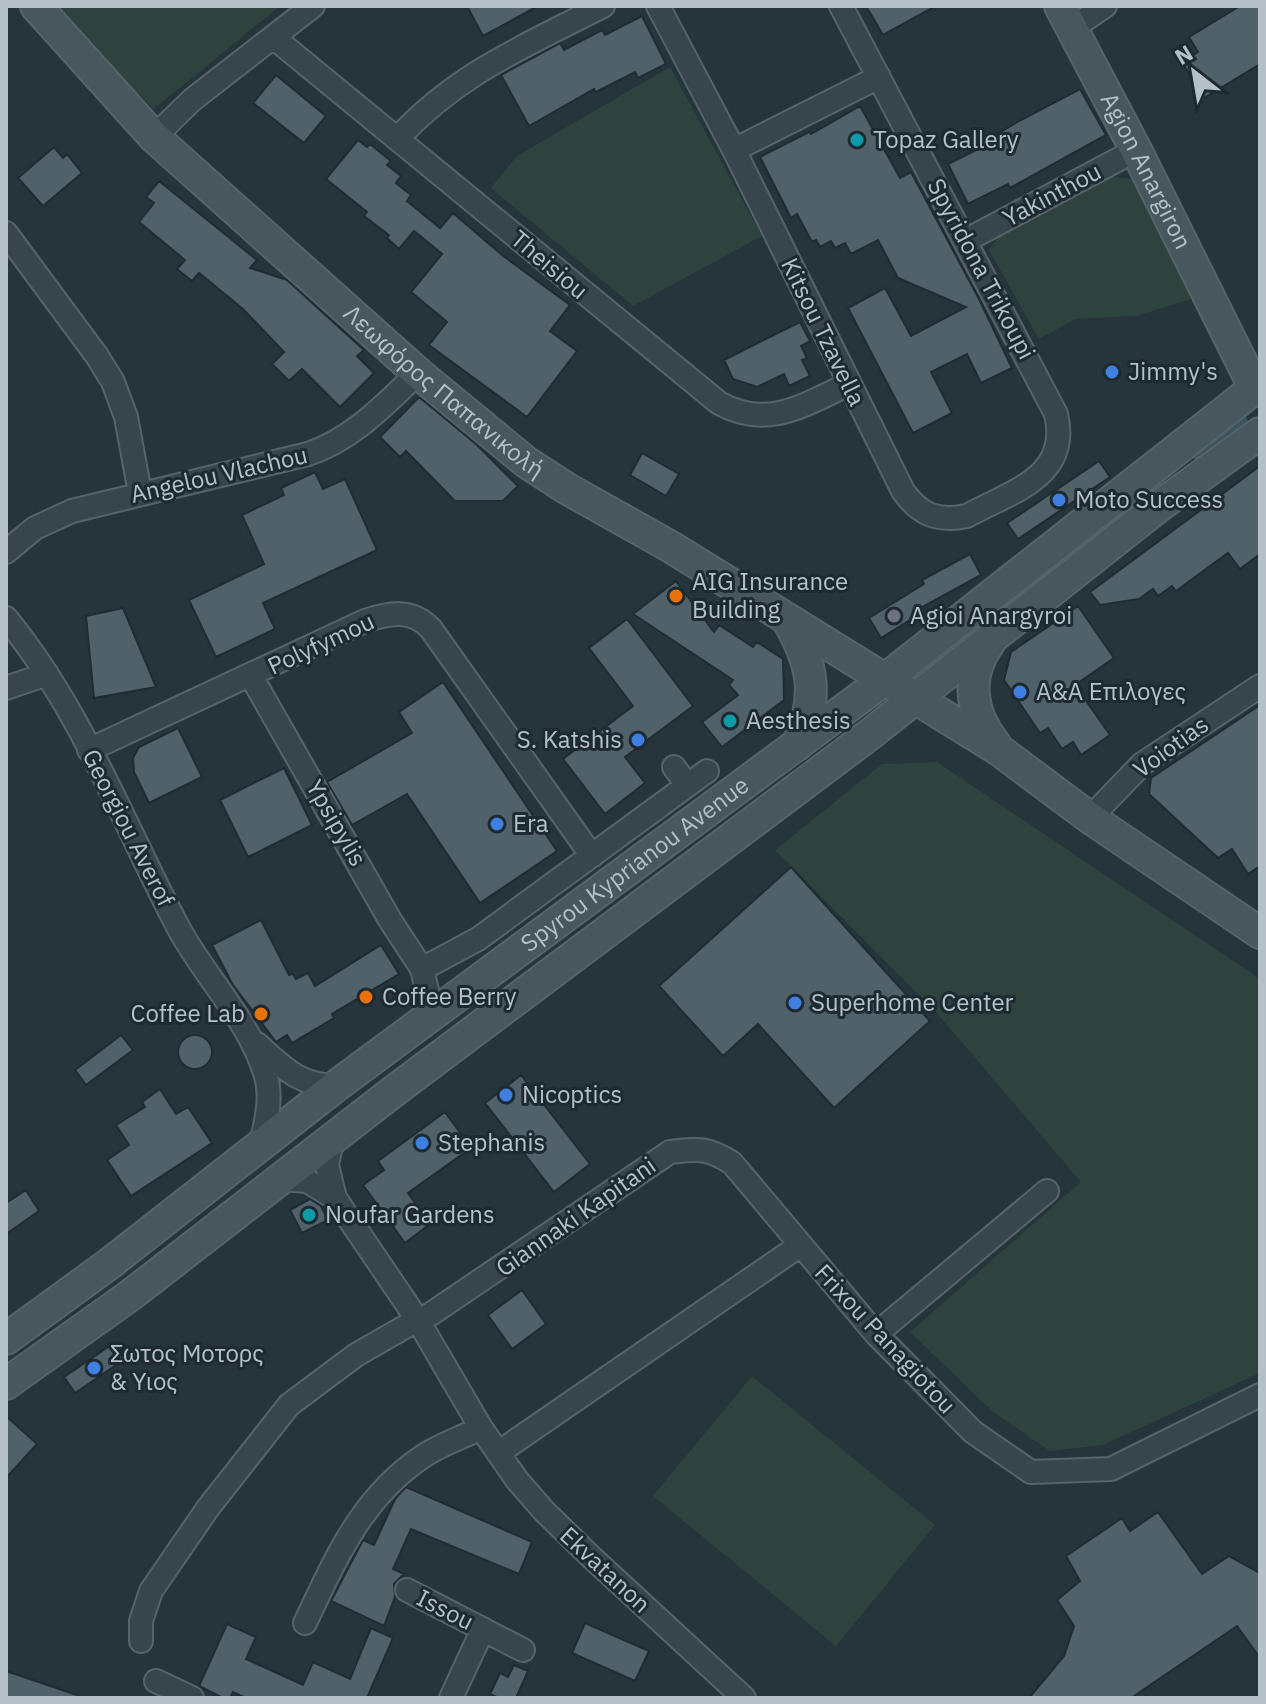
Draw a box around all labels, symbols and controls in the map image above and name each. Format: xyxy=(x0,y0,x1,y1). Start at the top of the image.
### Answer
north arrow xyxy=(1154,32,1234,112)
text: N xyxy=(1169,38,1198,71)
street label: Agion Anargiron xyxy=(1094,87,1200,254)
place label: Topaz Gallery xyxy=(873,123,1019,155)
marker: Topaz Gallery xyxy=(848,131,866,149)
street label: Yakinthou xyxy=(997,155,1106,233)
street label: Spyridona Trikoupi xyxy=(921,172,1043,365)
street label: Theisiou xyxy=(504,223,595,306)
street label: Kitsou Tzavella xyxy=(774,252,874,411)
street label: Λεωφόρος Παπανικολή xyxy=(337,297,551,485)
place label: Jimmy's xyxy=(1128,355,1218,387)
marker: Jimmy's xyxy=(1103,363,1121,381)
street label: Angelou Vlachou xyxy=(127,438,310,510)
place label: Moto Success xyxy=(1075,483,1223,515)
marker: Moto Success xyxy=(1050,491,1068,509)
place label: AIG Insurance Building xyxy=(692,565,848,625)
marker: AIG Insurance Building xyxy=(667,587,685,605)
place label: Agioi Anargyroi xyxy=(910,599,1072,631)
street label: Polyfymou xyxy=(262,605,379,682)
marker: Agioi Anargyroi xyxy=(885,607,903,625)
place label: Α&Α Επιλογες xyxy=(1036,675,1186,707)
marker: Α&Α Επιλογες xyxy=(1011,683,1029,701)
place label: Aesthesis xyxy=(746,704,851,736)
street label: Voiotias xyxy=(1126,708,1214,784)
marker: Aesthesis xyxy=(721,712,739,730)
place label: S. Katshis xyxy=(517,723,622,755)
marker: S. Katshis xyxy=(629,731,647,749)
street label: Georgiou Averof xyxy=(75,743,182,912)
street label: Spyrou Kyprianou Avenue xyxy=(514,769,755,959)
street label: Ypsipylis xyxy=(299,773,374,872)
place label: Era xyxy=(513,807,549,839)
marker: Era xyxy=(488,815,506,833)
place label: Coffee Berry xyxy=(382,980,516,1012)
place label: Superhome Center xyxy=(811,986,1014,1018)
marker: Coffee Berry xyxy=(357,988,375,1006)
marker: Superhome Center xyxy=(786,994,804,1012)
place label: Coffee Lab xyxy=(131,997,245,1029)
marker: Coffee Lab xyxy=(252,1005,270,1023)
place label: Nicoptics xyxy=(522,1078,622,1110)
marker: Nicoptics xyxy=(497,1086,515,1104)
place label: Stephanis xyxy=(438,1126,545,1158)
marker: Stephanis xyxy=(413,1134,431,1152)
street label: Giannaki Kapitani xyxy=(489,1149,662,1283)
place label: Noufar Gardens xyxy=(325,1198,495,1230)
marker: Noufar Gardens xyxy=(300,1206,318,1224)
street label: Frixou Panagiotou xyxy=(808,1257,963,1420)
place label: Σωτος Μοτορς & Υιος xyxy=(110,1337,264,1397)
marker: Σωτος Μοτορς & Υιος xyxy=(85,1359,103,1377)
street label: Ekvatanon xyxy=(554,1519,658,1619)
street label: Issou xyxy=(412,1581,479,1637)

